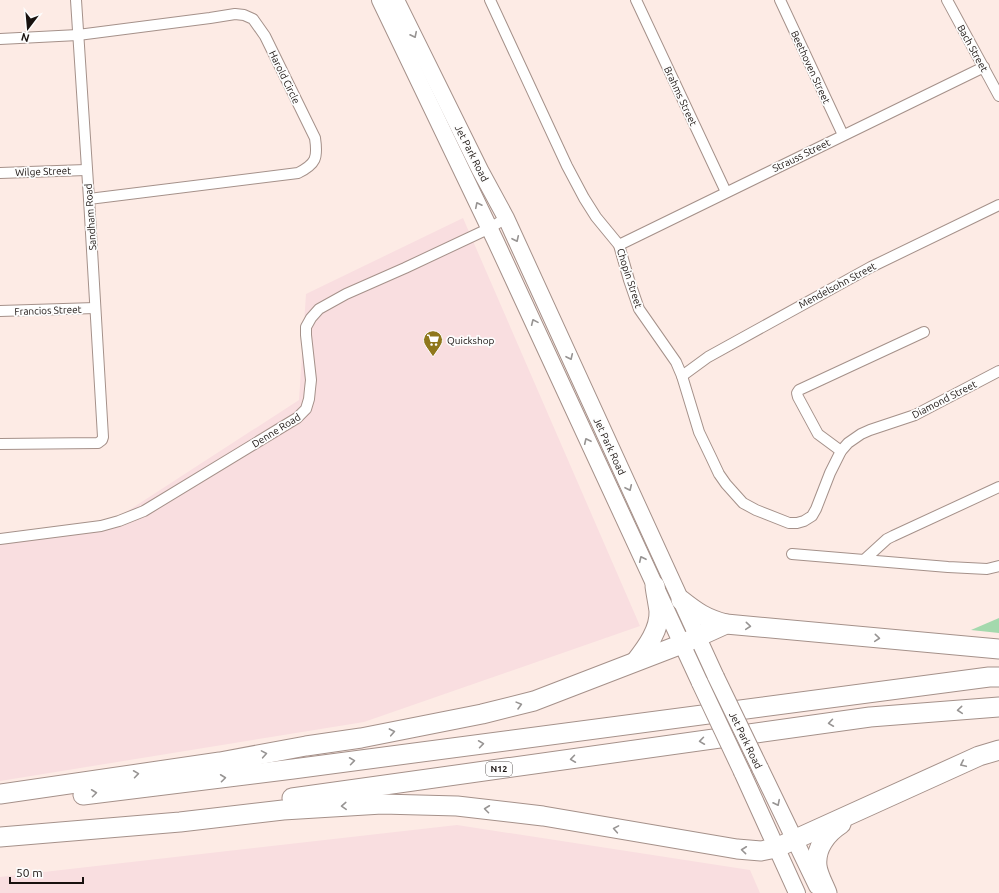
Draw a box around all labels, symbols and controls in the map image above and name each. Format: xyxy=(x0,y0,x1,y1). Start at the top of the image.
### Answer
north arrow xyxy=(8,8,48,48)
street label: Bach Street xyxy=(955,23,990,74)
street label: Beethoven Street xyxy=(789,29,832,105)
text: N xyxy=(20,31,31,45)
one-way arrow xyxy=(409,31,416,38)
street label: Harold Circle xyxy=(267,49,302,106)
street label: Brahms Street xyxy=(662,65,699,128)
street label: Jet Park Road xyxy=(453,123,491,183)
street label: Strauss Street xyxy=(771,137,832,174)
street label: Wilge Street xyxy=(15,165,71,178)
street label: Sandham Road xyxy=(83,183,98,251)
one-way arrow xyxy=(475,201,483,209)
one-way arrow xyxy=(511,235,519,242)
street label: Chopin Street xyxy=(615,247,644,309)
street label: Mendelsohn Street xyxy=(797,260,878,310)
street label: Francios Street xyxy=(14,304,82,317)
one-way arrow xyxy=(530,319,538,326)
supermarket icon: Quickshop xyxy=(422,329,444,357)
place label: Quickshop xyxy=(447,335,494,346)
one-way arrow xyxy=(565,353,573,360)
street label: Diamond Street xyxy=(910,378,978,420)
street label: Denne Road xyxy=(250,411,303,450)
street label: Jet Park Road xyxy=(591,416,628,477)
one-way arrow xyxy=(584,437,592,445)
one-way arrow xyxy=(624,484,632,491)
one-way arrow xyxy=(639,555,647,563)
one-way arrow xyxy=(745,622,751,631)
one-way arrow xyxy=(874,633,880,642)
one-way arrow xyxy=(515,701,522,710)
one-way arrow xyxy=(957,705,963,714)
street label: Jet Park Road xyxy=(727,710,764,771)
one-way arrow xyxy=(828,718,834,727)
one-way arrow xyxy=(389,728,395,737)
one-way arrow xyxy=(699,736,705,745)
one-way arrow xyxy=(478,740,484,749)
one-way arrow xyxy=(261,750,267,758)
one-way arrow xyxy=(570,754,576,763)
one-way arrow xyxy=(349,757,355,766)
one-way arrow xyxy=(959,759,967,767)
road number: N12 xyxy=(486,762,512,776)
one-way arrow xyxy=(133,770,139,779)
one-way arrow xyxy=(220,773,226,782)
one-way arrow xyxy=(91,789,97,798)
one-way arrow xyxy=(772,799,780,807)
one-way arrow xyxy=(341,802,347,811)
one-way arrow xyxy=(484,805,491,814)
one-way arrow xyxy=(613,825,619,833)
one-way arrow xyxy=(741,846,747,855)
scale bar xyxy=(10,859,83,885)
text: 50 m xyxy=(16,866,43,879)

